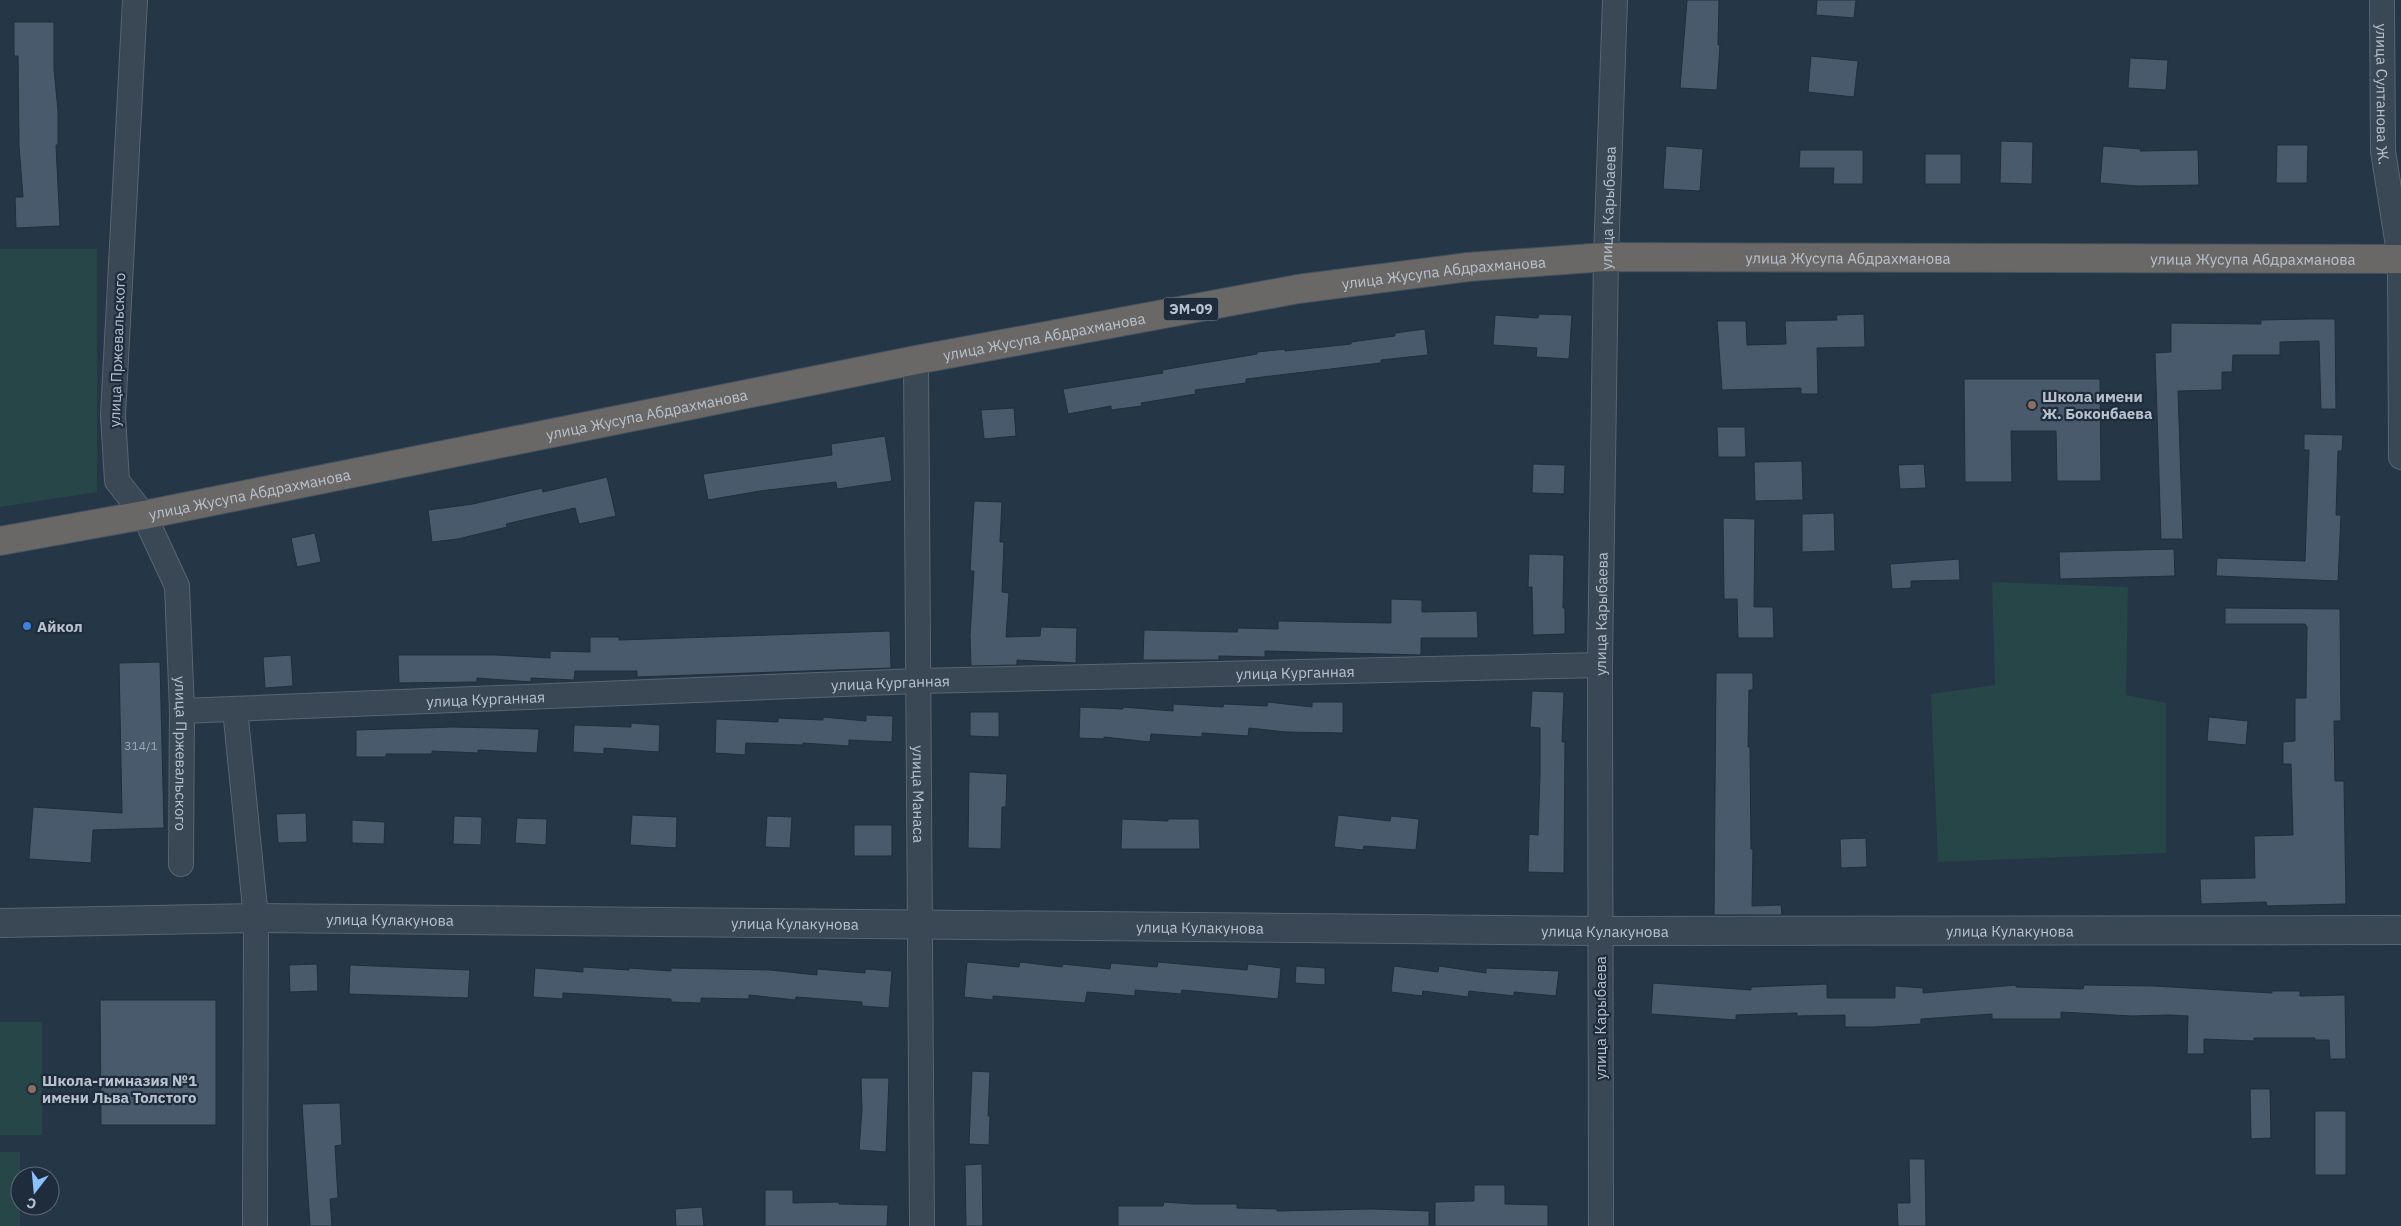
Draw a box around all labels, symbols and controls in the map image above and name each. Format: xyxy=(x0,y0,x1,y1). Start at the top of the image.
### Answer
street label: улица Султанова Ж. xyxy=(2373,23,2394,166)
street label: улица Карыбаева xyxy=(1596,146,1619,270)
street label: улица Жусупа Абдрахманова xyxy=(1745,248,1951,267)
street label: улица Жусупа Абдрахманова xyxy=(2150,249,2356,268)
street label: улица Жусупа Абдрахманова xyxy=(1340,252,1546,293)
street label: улица Пржевальского xyxy=(105,272,129,428)
road number: ЭМ-09 xyxy=(1164,298,1218,320)
street label: улица Жусупа Абдрахманова xyxy=(941,308,1147,364)
street label: улица Жусупа Абдрахманова xyxy=(544,385,749,444)
place label: Школа имени Ж. Боконбаева xyxy=(2042,387,2153,423)
marker: Школа имени Ж. Боконбаева xyxy=(2026,399,2038,411)
street label: улица Жусупа Абдрахманова xyxy=(147,464,352,523)
street label: улица Карыбаева xyxy=(1590,552,1611,676)
place label: Айкол xyxy=(37,617,83,636)
marker: Айкол xyxy=(21,620,33,632)
street label: улица Курганная xyxy=(1236,661,1355,683)
street label: улица Курганная xyxy=(831,671,950,694)
street label: улица Пржевальского xyxy=(171,676,192,831)
street label: улица Курганная xyxy=(426,687,546,711)
house number: 314/1 xyxy=(124,738,158,753)
street label: улица Манаса xyxy=(909,745,929,843)
street label: улица Кулакунова xyxy=(326,909,454,929)
street label: улица Кулакунова xyxy=(731,913,859,933)
street label: улица Кулакунова xyxy=(1136,917,1264,937)
street label: улица Кулакунова xyxy=(1541,921,1669,941)
street label: улица Кулакунова xyxy=(1946,921,2074,940)
street label: улица Карыбаева xyxy=(1591,956,1610,1080)
place label: Школа-гимназия №1 имени Льва Толстого xyxy=(42,1071,197,1107)
marker: Школа-гимназия №1 имени Льва Толстого xyxy=(26,1083,38,1095)
north arrow xyxy=(10,1166,60,1216)
text: С xyxy=(25,1194,38,1213)

